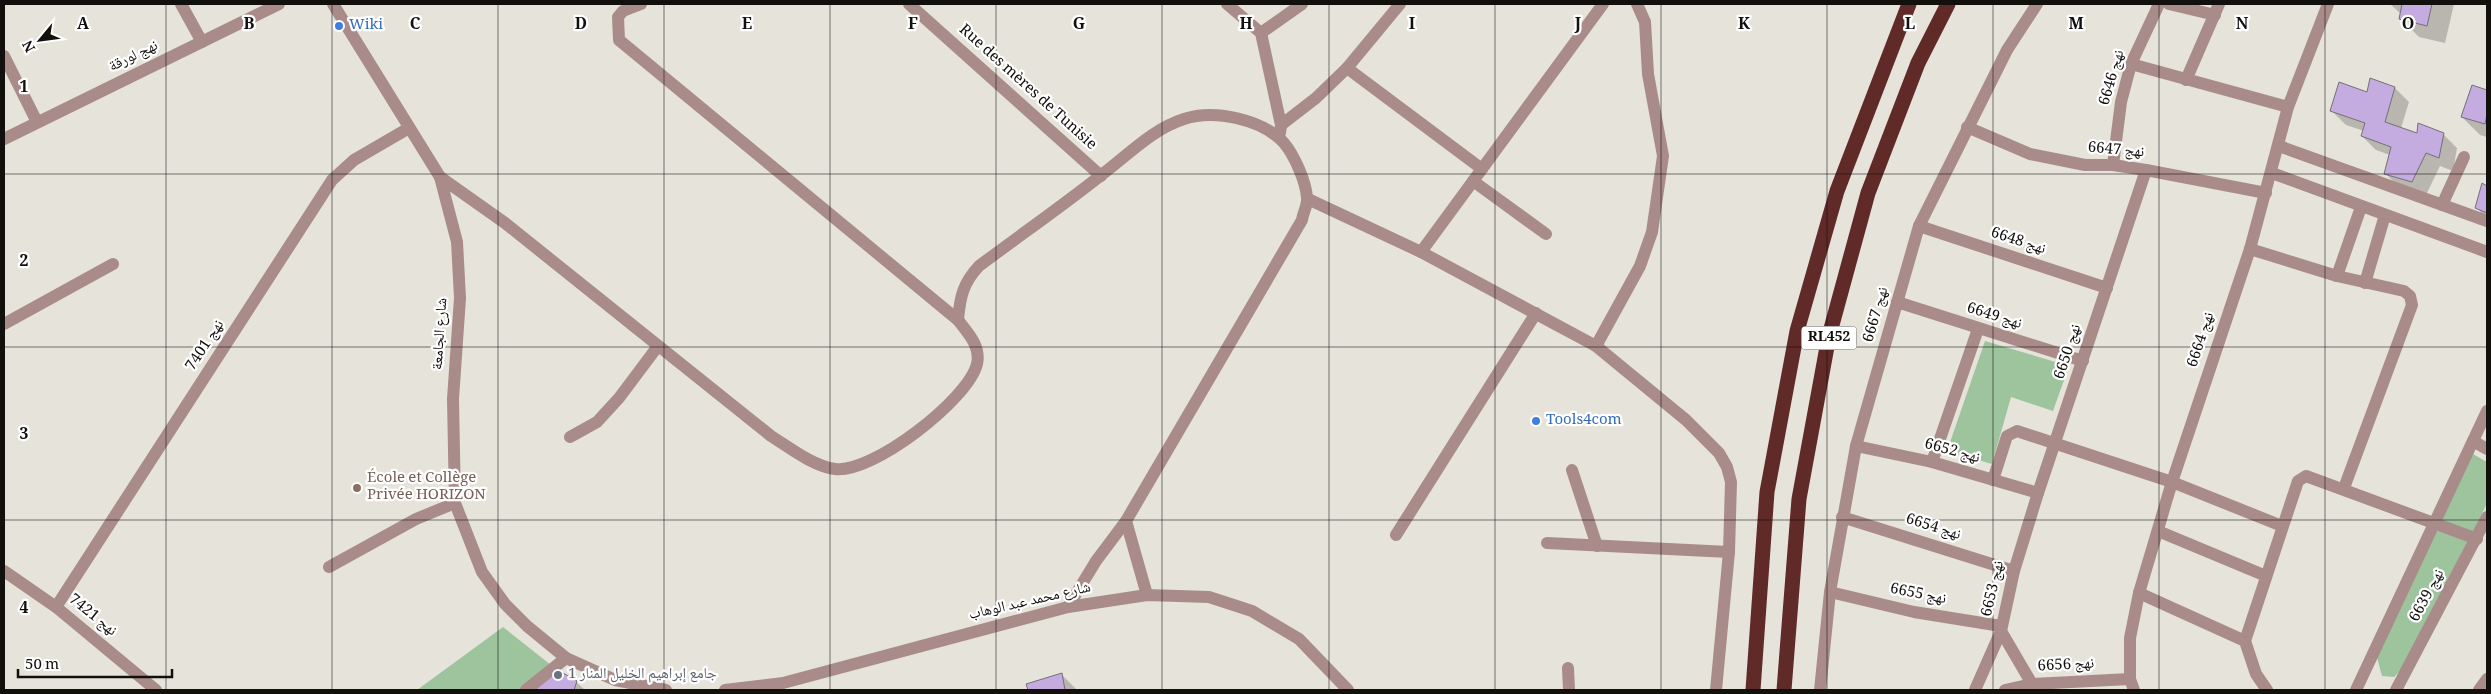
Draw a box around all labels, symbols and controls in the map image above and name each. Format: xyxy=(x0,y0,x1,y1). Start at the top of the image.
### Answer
text: A xyxy=(77,12,90,39)
text: B xyxy=(243,12,255,39)
text: C xyxy=(410,12,421,39)
text: D xyxy=(575,12,587,39)
text: E xyxy=(742,12,752,39)
text: F xyxy=(908,12,918,39)
text: G xyxy=(1073,12,1085,39)
text: H xyxy=(1239,12,1253,39)
text: I xyxy=(1409,12,1415,39)
text: J xyxy=(1574,12,1582,39)
text: K xyxy=(1738,12,1751,39)
text: L xyxy=(1905,12,1915,39)
text: M xyxy=(2068,12,2084,39)
text: N xyxy=(2236,12,2249,39)
text: O xyxy=(2402,12,2414,39)
place label: Wiki xyxy=(349,13,383,39)
north arrow xyxy=(15,15,65,65)
street label: Rue des mères de Tunisie xyxy=(952,19,1102,157)
marker: Wiki xyxy=(333,20,345,32)
street label: نهج لورقة xyxy=(105,34,163,80)
text: N xyxy=(17,35,44,56)
street label: نهج 6646 xyxy=(2093,47,2133,109)
text: 1 xyxy=(20,75,29,102)
street label: نهج 6647 xyxy=(2087,136,2145,166)
street label: نهج 6648 xyxy=(1987,221,2049,263)
text: 2 xyxy=(20,249,29,276)
street label: نهج 6667 xyxy=(1857,284,1897,346)
street label: نهج 6649 xyxy=(1963,296,2025,338)
street label: شارع الجامعة xyxy=(426,297,456,371)
street label: نهج 6664 xyxy=(2181,309,2223,371)
street label: نهج 7401 xyxy=(180,315,232,377)
street label: نهج 6650 xyxy=(2048,321,2090,383)
road number: RL452 xyxy=(1802,326,1856,349)
place label: Tools4com xyxy=(1546,408,1622,434)
marker: Tools4com xyxy=(1530,415,1542,427)
text: 3 xyxy=(20,422,29,449)
street label: نهج 6652 xyxy=(1921,432,1983,472)
place label: École et Collège Privée HORIZON xyxy=(367,466,486,509)
marker: École et Collège Privée HORIZON xyxy=(351,482,363,494)
street label: نهج 6654 xyxy=(1902,507,1964,549)
street label: نهج 6653 xyxy=(1975,558,2013,620)
street label: نهج 6639 xyxy=(2403,565,2453,627)
street label: شارع محمد عبد الوهاب xyxy=(966,575,1094,629)
street label: نهج 6655 xyxy=(1888,577,1948,613)
street label: نهج 7421 xyxy=(62,588,122,644)
text: 4 xyxy=(20,596,29,623)
scale bar xyxy=(18,646,171,678)
street label: نهج 6656 xyxy=(2037,652,2095,680)
text: 50 m xyxy=(25,653,59,679)
place label: جامع إبراهيم الخليل المنار 1 xyxy=(568,662,717,688)
marker: جامع إبراهيم الخليل المنار 1 xyxy=(552,669,564,681)

